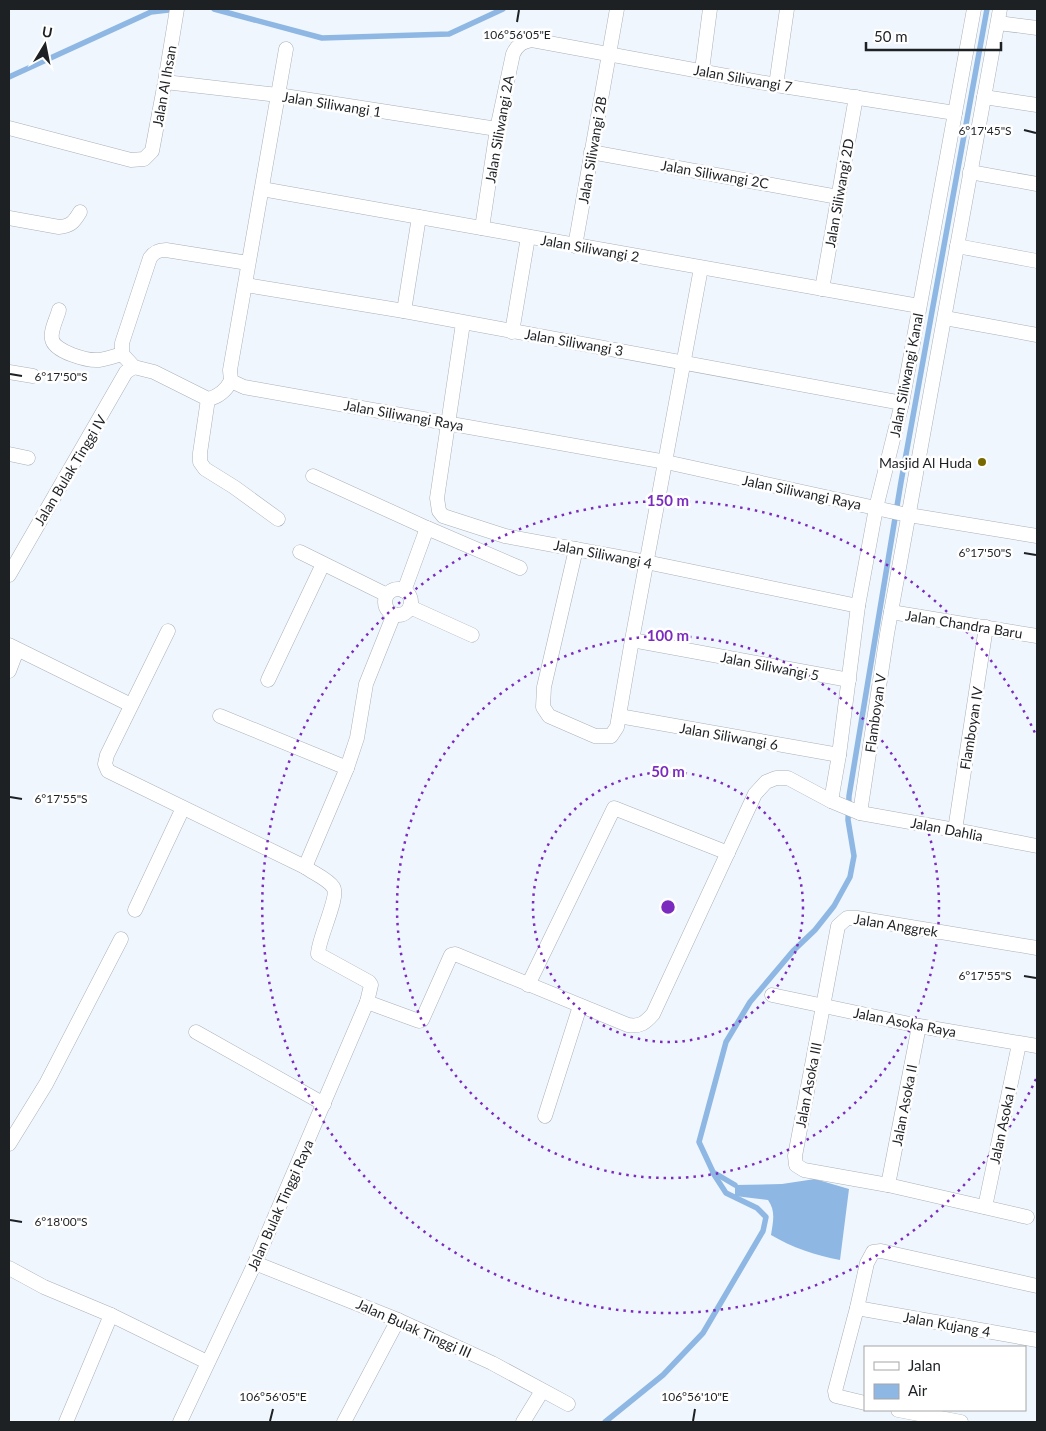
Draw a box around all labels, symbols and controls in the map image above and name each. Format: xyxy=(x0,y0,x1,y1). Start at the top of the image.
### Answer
north arrow xyxy=(20,20,70,70)
scale bar xyxy=(866,20,1001,52)
text: U xyxy=(41,22,54,41)
text: 106°56'05"E xyxy=(483,27,551,42)
text: 50 m xyxy=(874,27,908,45)
street label: Jalan Al Ihsan xyxy=(148,44,180,128)
street label: Jalan Siliwangi 7 xyxy=(692,61,794,95)
street label: Jalan Siliwangi 2A xyxy=(481,73,517,184)
street label: Jalan Siliwangi 1 xyxy=(281,88,383,120)
street label: Jalan Siliwangi 2B xyxy=(574,95,610,205)
text: 6°17'45"S xyxy=(958,123,1012,138)
street label: Jalan Siliwangi 2D xyxy=(821,137,857,249)
street label: Jalan Siliwangi 2C xyxy=(660,156,771,192)
street label: Jalan Siliwangi 2 xyxy=(539,231,641,265)
street label: Jalan Siliwangi Kanal xyxy=(886,312,926,438)
street label: Jalan Siliwangi 3 xyxy=(523,325,625,359)
text: 6°17'50"S xyxy=(34,369,88,384)
street label: Jalan Siliwangi Raya xyxy=(343,396,465,434)
street label: Jalan Bulak Tinggi IV xyxy=(30,411,110,528)
place label: Masjid Al Huda xyxy=(879,454,972,471)
marker: Masjid Al Huda xyxy=(976,456,988,468)
street label: Jalan Siliwangi Raya xyxy=(741,471,863,513)
text: 150 m xyxy=(647,491,689,509)
street label: Jalan Siliwangi 4 xyxy=(552,536,654,572)
text: 6°17'50"S xyxy=(958,545,1012,560)
street label: Jalan Chandra Baru xyxy=(904,606,1024,642)
text: 100 m xyxy=(647,626,689,644)
street label: Jalan Siliwangi 5 xyxy=(719,648,821,684)
street label: Flamboyan V xyxy=(861,672,889,754)
street label: Flamboyan IV xyxy=(956,685,986,771)
street label: Jalan Siliwangi 6 xyxy=(678,719,780,753)
text: 50 m xyxy=(651,762,685,780)
text: 6°17'55"S xyxy=(34,791,88,806)
street label: Jalan Dahlia xyxy=(909,814,985,844)
centre of rings xyxy=(659,898,677,916)
street label: Jalan Anggrek xyxy=(853,910,940,940)
text: 6°17'55"S xyxy=(958,968,1012,983)
street label: Jalan Asoka Raya xyxy=(852,1004,958,1040)
street label: Jalan Asoka III xyxy=(791,1041,825,1129)
street label: Jalan Asoka II xyxy=(888,1063,920,1147)
street label: Jalan Asoka I xyxy=(985,1085,1019,1165)
street label: Jalan Bulak Tinggi Raya xyxy=(243,1137,317,1273)
text: 6°18'00"S xyxy=(34,1214,88,1229)
street label: Jalan Bulak Tinggi III xyxy=(354,1295,474,1361)
street label: Jalan Kujang 4 xyxy=(902,1308,992,1340)
legend xyxy=(864,1346,1026,1411)
text: Jalan xyxy=(908,1356,941,1374)
text: Air xyxy=(908,1381,928,1399)
text: 106°56'05"E xyxy=(239,1389,307,1404)
text: 106°56'10"E xyxy=(661,1389,729,1404)

